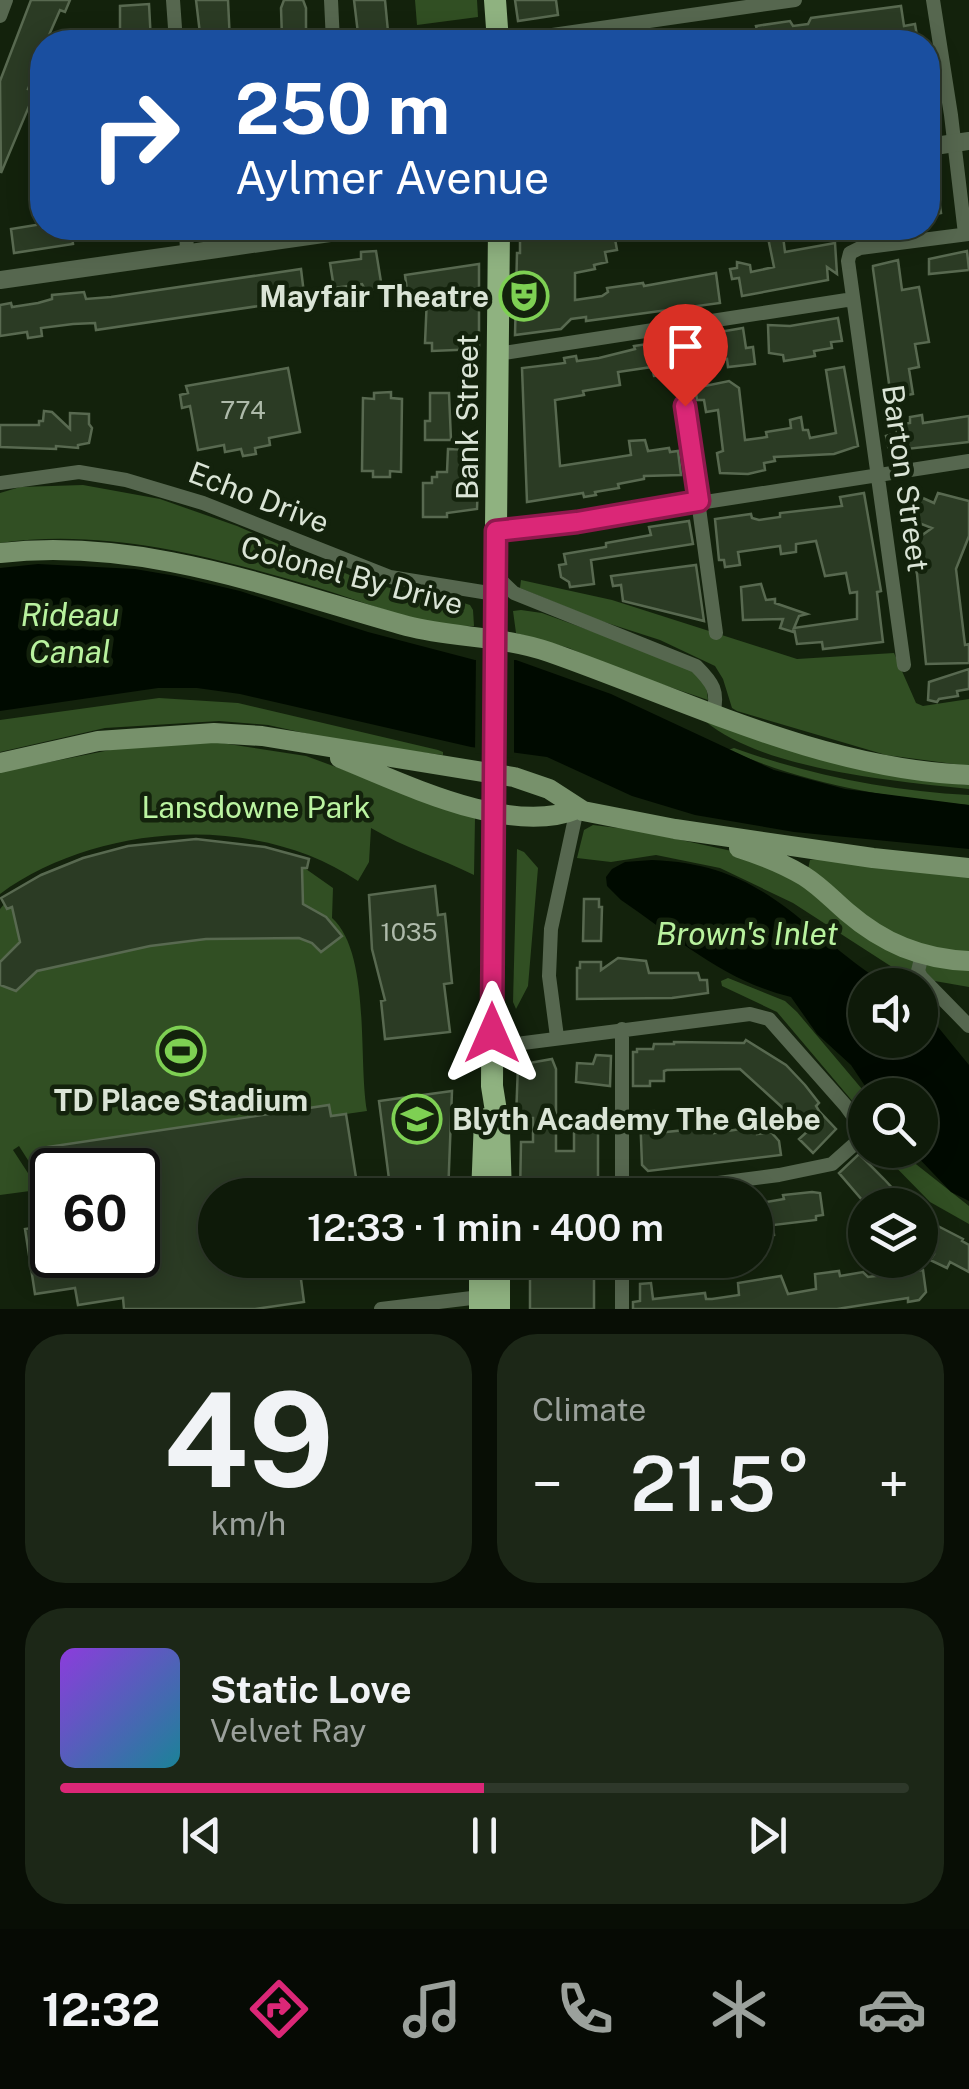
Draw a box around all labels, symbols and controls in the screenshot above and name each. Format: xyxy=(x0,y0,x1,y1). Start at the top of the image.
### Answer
text: 250 m xyxy=(235,67,450,150)
icon: right xyxy=(70,70,200,200)
text: Aylmer Avenue xyxy=(235,151,549,204)
theatre icon: Mayfair Theatre xyxy=(498,270,550,322)
place label: Mayfair Theatre xyxy=(259,278,489,314)
pin xyxy=(643,304,728,407)
icon: arrive xyxy=(658,319,713,374)
street label: Bank Street xyxy=(449,334,485,500)
street label: Barton Street xyxy=(875,382,937,574)
house number: 774 xyxy=(220,395,266,425)
street label: Echo Drive xyxy=(184,454,334,540)
street label: Colonel By Drive xyxy=(237,528,467,622)
water label: Rideau Canal xyxy=(20,596,120,670)
park label: Lansdowne Park xyxy=(141,789,371,825)
water label: Brown's Inlet xyxy=(656,915,838,952)
house number: 1035 xyxy=(380,917,438,947)
map controls xyxy=(848,968,938,1278)
button: sound xyxy=(848,968,938,1058)
position arrow xyxy=(440,981,544,1085)
sports icon: TD Place Stadium xyxy=(155,1025,207,1077)
button: search xyxy=(848,1078,938,1168)
place label: TD Place Stadium xyxy=(54,1082,308,1118)
school or university icon: Blyth Academy The Glebe xyxy=(391,1093,443,1145)
place label: Blyth Academy The Glebe xyxy=(452,1101,821,1137)
speed limit sign: 60 xyxy=(30,1148,160,1278)
button: layers xyxy=(848,1188,938,1278)
text: 12:33 · 1 min · 400 m xyxy=(307,1205,664,1250)
text: 49 xyxy=(163,1364,334,1516)
text: Climate xyxy=(532,1391,646,1428)
text: 21.5° xyxy=(630,1440,811,1528)
text: − xyxy=(532,1452,563,1516)
text: + xyxy=(878,1452,909,1516)
text: km/h xyxy=(211,1505,286,1542)
text: Static Love xyxy=(210,1667,412,1712)
text: Velvet Ray xyxy=(210,1712,366,1749)
icon: previous xyxy=(174,1808,229,1863)
icon: pause xyxy=(457,1808,512,1863)
icon: next xyxy=(740,1808,795,1863)
icon: directions xyxy=(244,1974,314,2044)
icon: music xyxy=(397,1974,467,2044)
icon: phone xyxy=(550,1974,620,2044)
icon: climate xyxy=(704,1974,774,2044)
icon: car xyxy=(857,1974,927,2044)
text: 12:32 xyxy=(42,1983,160,2036)

